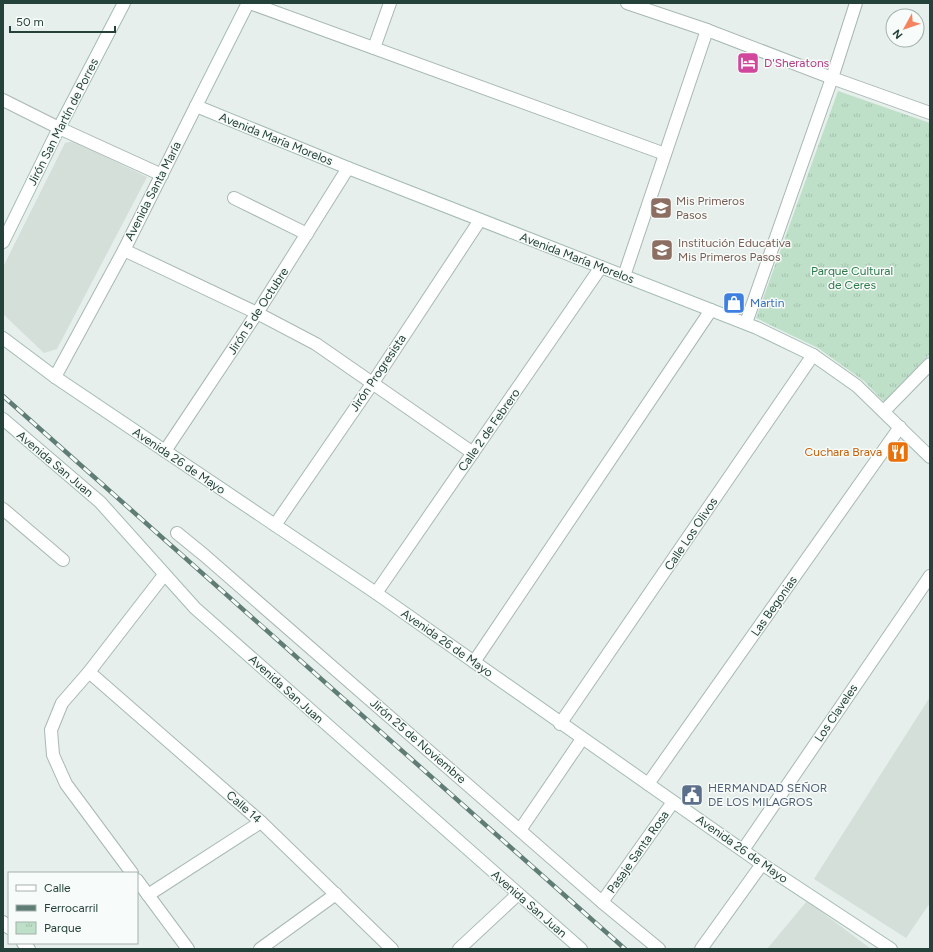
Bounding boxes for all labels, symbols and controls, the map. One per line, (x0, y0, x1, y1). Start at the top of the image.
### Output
scale bar (10, 8, 115, 34)
north arrow (885, 8, 925, 48)
text: 50 m (16, 15, 44, 29)
text: N (890, 27, 905, 42)
hotel icon: D'Sheratons (735, 50, 761, 76)
street label: Jirón San Martín de Porres (25, 56, 101, 188)
place label: D'Sheratons (764, 56, 830, 70)
street label: Avenida María Morelos (217, 110, 335, 168)
street label: Avenida Santa María (122, 139, 184, 243)
place label: Mis Primeros Pasos (676, 194, 745, 222)
school or university icon: Mis Primeros Pasos (648, 195, 674, 221)
street label: Avenida María Morelos (518, 230, 637, 286)
place label: Institución Educativa Mis Primeros Pasos (678, 236, 791, 264)
school or university icon: Institución Educativa Mis Primeros Pasos (649, 237, 675, 263)
park label: Parque Cultural de Ceres (811, 264, 893, 292)
street label: Jirón 5 de Octubre (225, 265, 292, 357)
shop icon: Martin (721, 290, 747, 316)
place label: Martin (750, 296, 785, 310)
street label: Jirón Progresista (347, 332, 409, 414)
street label: Calle 2 de Febrero (455, 386, 523, 474)
street label: Avenida 26 de Mayo (130, 425, 228, 497)
street label: Avenida San Juan (14, 428, 96, 500)
restaurant icon: Cuchara Brava (885, 439, 911, 465)
place label: Cuchara Brava (805, 445, 882, 459)
street label: Calle Los Olivos (662, 495, 721, 573)
street label: Las Begonias (748, 573, 800, 639)
street label: Avenida 26 de Mayo (399, 606, 496, 680)
street label: Avenida San Juan (246, 652, 326, 726)
street label: Los Claveles (812, 681, 861, 744)
street label: Jirón 25 de Noviembre (367, 696, 469, 787)
place label: HERMANDAD SEÑOR DE LOS MILAGROS (708, 781, 827, 809)
public building icon: HERMANDAD SEÑOR DE LOS MILAGROS (679, 782, 705, 808)
street label: Calle 14 (224, 788, 265, 826)
street label: Pasaje Santa Rosa (604, 808, 672, 896)
street label: Avenida 26 de Mayo (694, 812, 791, 886)
street label: Avenida San Juan (489, 868, 570, 941)
legend (8, 872, 138, 944)
text: Calle (44, 881, 71, 895)
text: Ferrocarril (44, 901, 98, 915)
text: Parque (44, 921, 82, 935)

